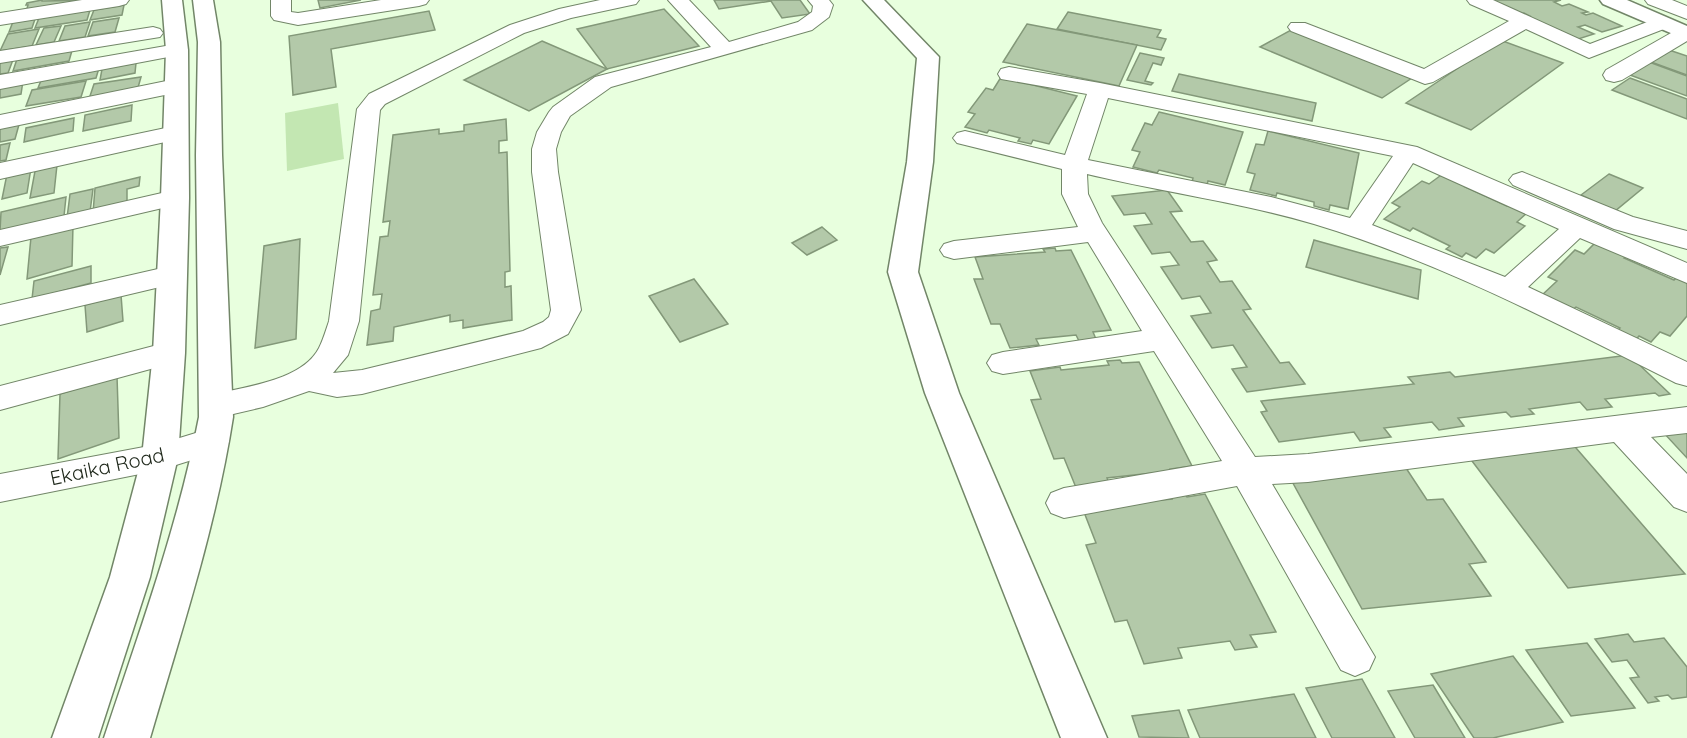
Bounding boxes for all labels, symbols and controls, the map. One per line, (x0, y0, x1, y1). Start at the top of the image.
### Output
street label: Ekaika Road (48, 442, 166, 490)

